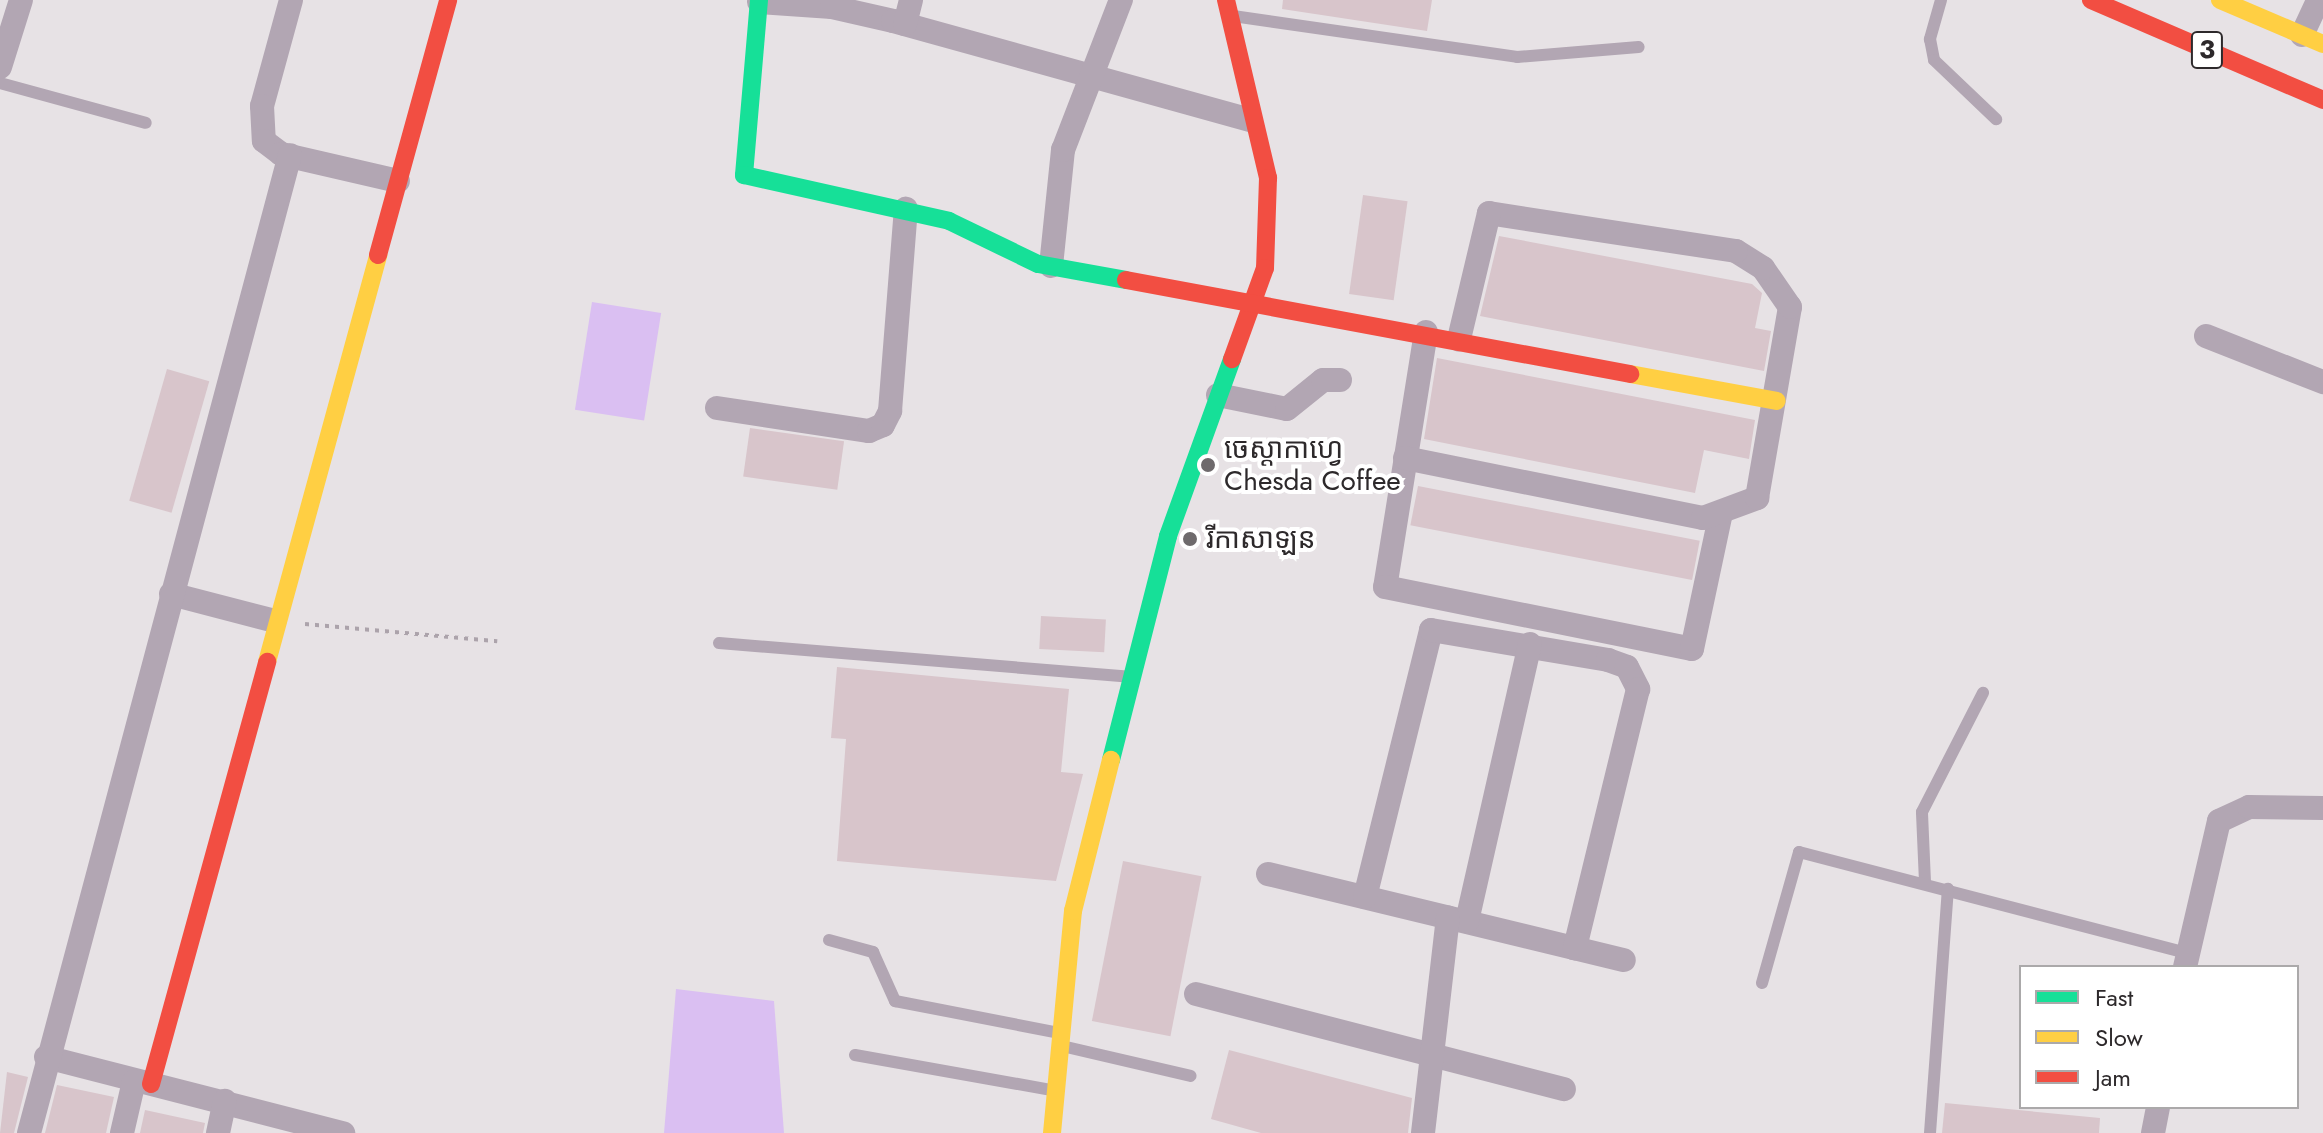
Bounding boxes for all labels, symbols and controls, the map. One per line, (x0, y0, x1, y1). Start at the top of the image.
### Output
road number: 3 (2189, 28, 2225, 72)
place label: ចេស្ដាកាហ្វេ Chesda Coffee (1224, 432, 1401, 498)
marker: ចេស្ដាកាហ្វេ Chesda Coffee (1199, 456, 1217, 474)
place label: រីកាសាឡន (1206, 522, 1315, 556)
marker: រីកាសាឡន (1181, 530, 1199, 548)
legend (2019, 965, 2299, 1109)
text: Fast (2095, 980, 2133, 1015)
text: Slow (2095, 1020, 2143, 1055)
text: Jam (2095, 1060, 2131, 1095)

